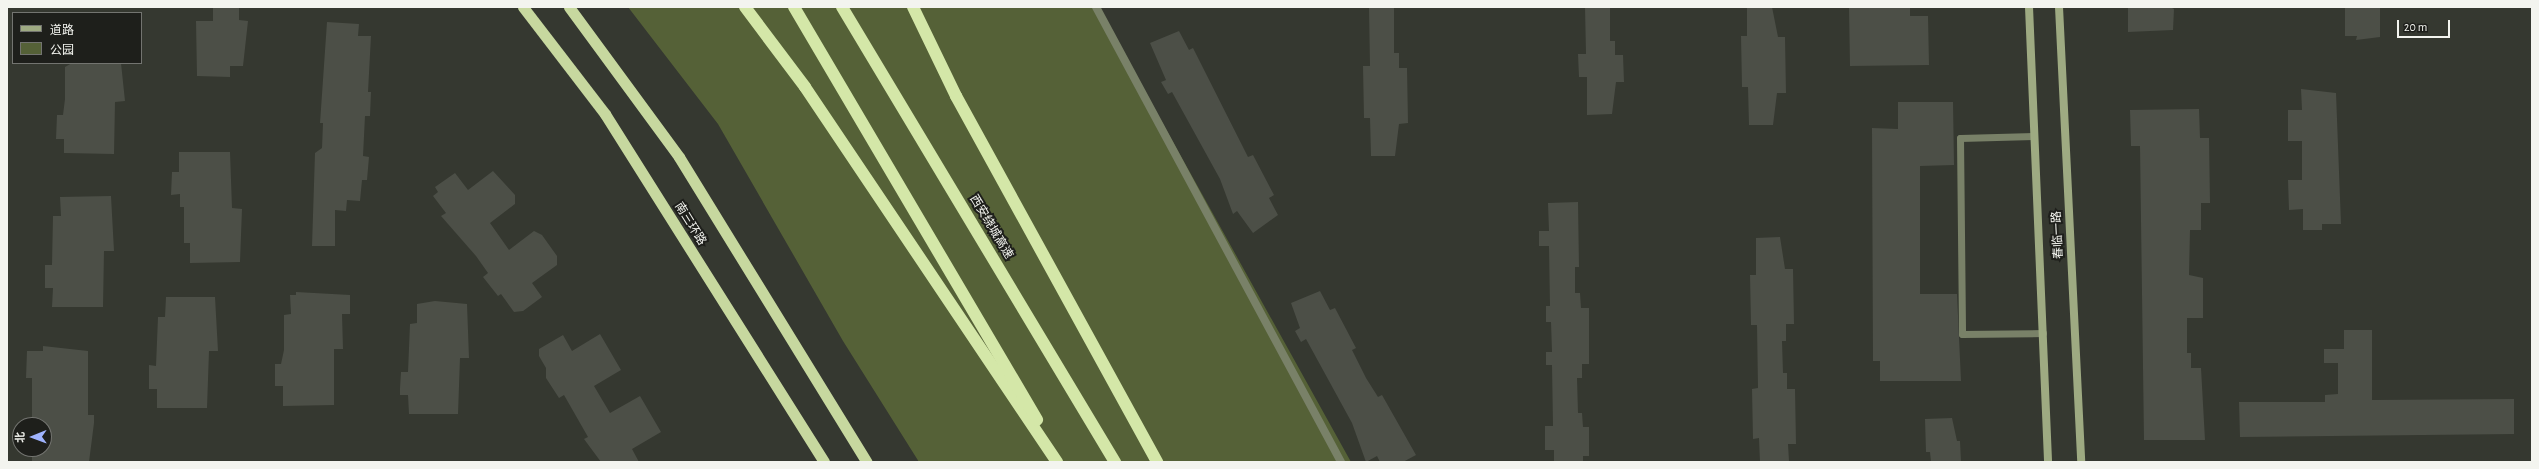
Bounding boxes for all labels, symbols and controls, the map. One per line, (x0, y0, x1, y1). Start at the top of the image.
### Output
legend (12, 12, 142, 64)
scale bar (2399, 12, 2452, 38)
text: 20 m (2404, 21, 2427, 33)
text: 道路 (50, 24, 74, 36)
text: 公园 (50, 44, 74, 56)
street label: 西安绕城高速 (966, 192, 1016, 262)
street label: 南三环路 (671, 200, 709, 248)
street label: 春临一路 (2050, 211, 2066, 259)
north arrow (12, 417, 52, 457)
text: 北 (15, 432, 26, 443)

